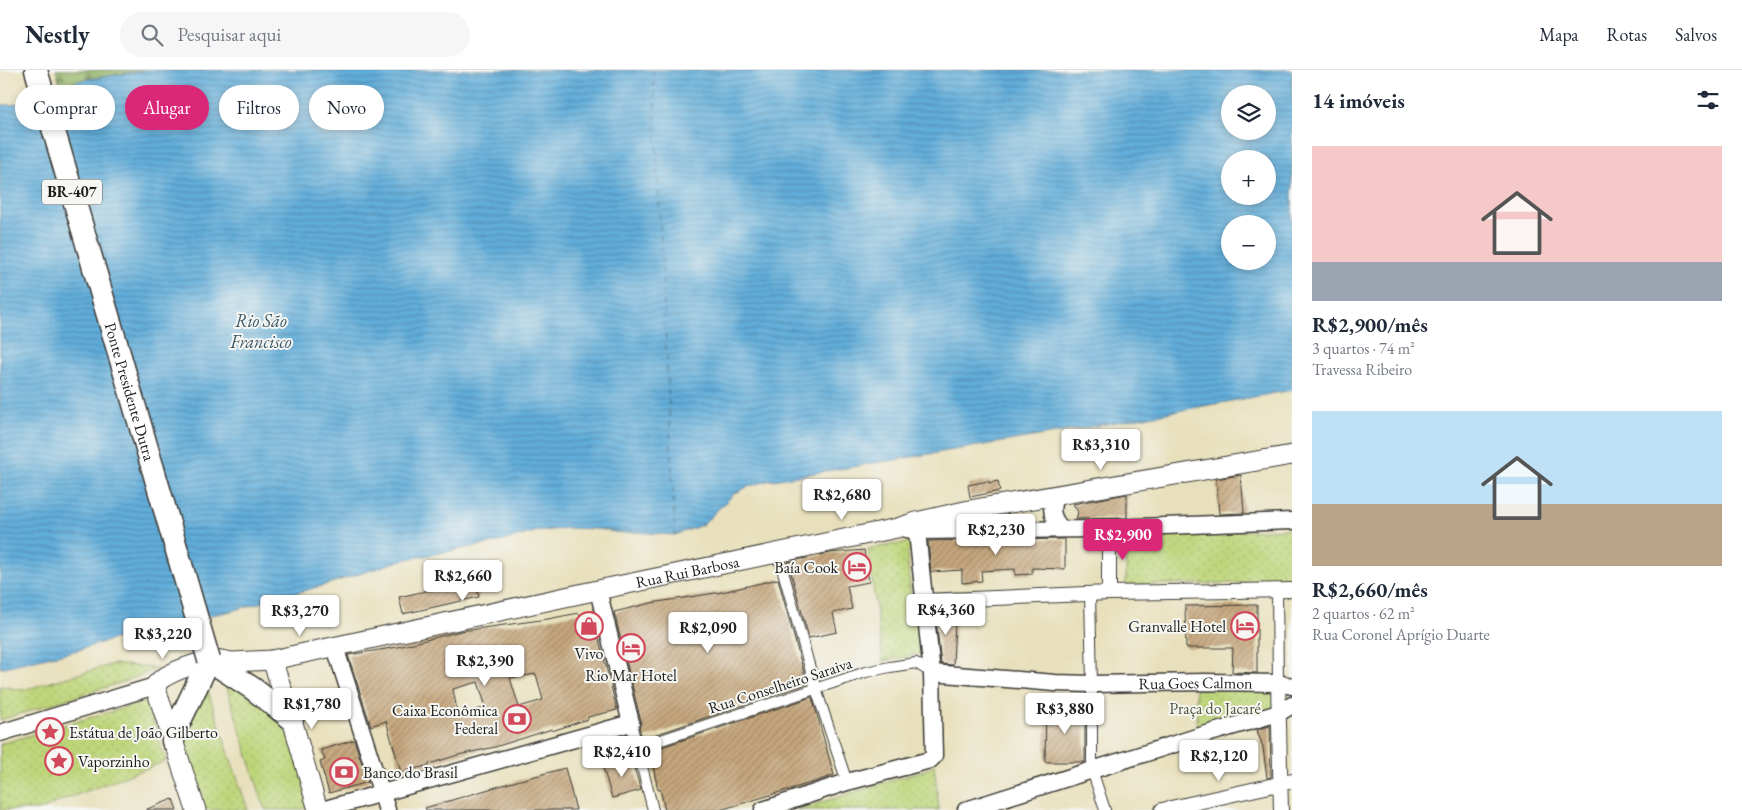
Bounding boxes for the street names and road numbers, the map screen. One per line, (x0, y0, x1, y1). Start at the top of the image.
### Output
road number: BR-407 (42, 180, 102, 204)
street label: Ponte Presidente Dutra (100, 320, 160, 464)
street label: Rua Rui Barbosa (634, 551, 742, 593)
street label: Rua Conselheiro Saraiva (706, 652, 855, 719)
street label: Rua Goes Calmon (1138, 672, 1253, 694)

